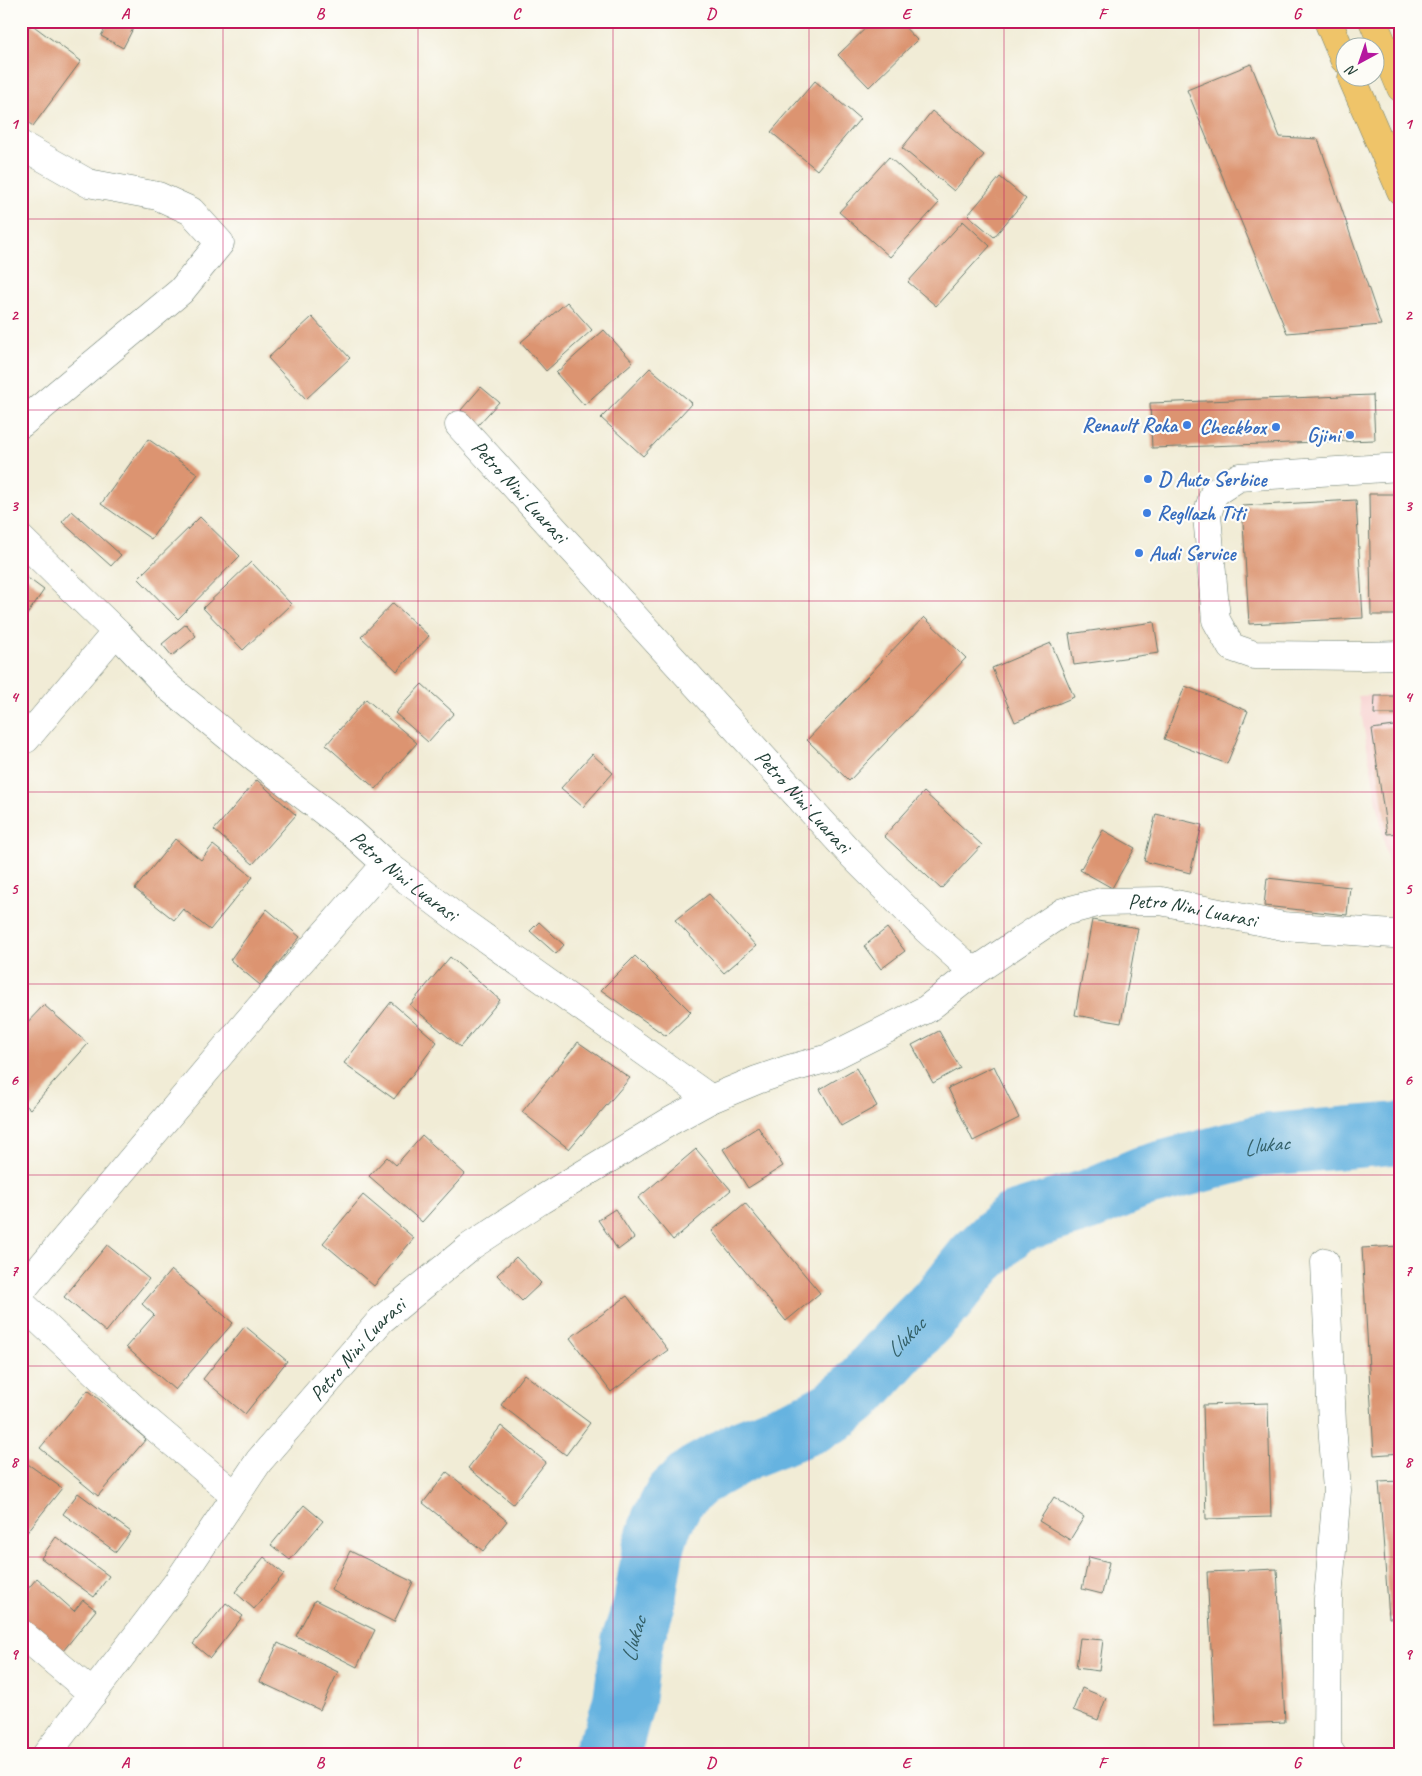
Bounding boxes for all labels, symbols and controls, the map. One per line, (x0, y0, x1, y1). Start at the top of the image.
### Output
text: A (121, 4, 131, 24)
text: B (316, 4, 326, 24)
text: C (512, 4, 522, 24)
text: D (706, 4, 717, 24)
text: E (902, 4, 913, 24)
text: F (1098, 4, 1109, 24)
text: G (1293, 4, 1303, 24)
north arrow (1334, 38, 1384, 88)
text: N (1341, 61, 1361, 81)
text: 1 (10, 114, 19, 134)
text: 1 (1404, 114, 1413, 134)
text: 2 (10, 305, 19, 325)
text: 2 (1404, 305, 1413, 325)
place label: Renault Roka (1082, 412, 1178, 438)
place label: Checkbox (1199, 414, 1268, 440)
marker: Renault Roka (1181, 419, 1193, 431)
marker: Checkbox (1270, 421, 1282, 433)
place label: Gjini (1307, 422, 1343, 448)
marker: Gjini (1344, 429, 1356, 441)
street label: Petro Nini Luarasi (466, 434, 575, 551)
place label: D Auto Serbice (1158, 466, 1268, 492)
marker: D Auto Serbice (1142, 473, 1154, 485)
text: 3 (10, 496, 19, 516)
text: 3 (1404, 496, 1413, 516)
place label: Regllazh Titi (1157, 500, 1248, 526)
marker: Regllazh Titi (1141, 507, 1153, 519)
place label: Audi Service (1149, 540, 1238, 566)
marker: Audi Service (1133, 547, 1145, 559)
text: 4 (10, 687, 19, 707)
text: 4 (1404, 687, 1413, 707)
street label: Petro Nini Luarasi (749, 744, 859, 861)
street label: Petro Nini Luarasi (345, 825, 465, 929)
text: 5 (11, 879, 20, 899)
text: 5 (1405, 879, 1414, 899)
street label: Petro Nini Luarasi (1128, 888, 1262, 934)
text: 6 (10, 1070, 19, 1090)
text: 6 (1404, 1070, 1413, 1090)
water label: Llukac (1240, 1128, 1293, 1164)
text: 7 (10, 1261, 19, 1281)
text: 7 (1404, 1261, 1413, 1281)
street label: Petro Nini Luarasi (304, 1290, 413, 1406)
water label: Llukac (880, 1309, 934, 1364)
text: 8 (10, 1452, 19, 1472)
text: 8 (1404, 1452, 1413, 1472)
water label: Llukac (615, 1610, 654, 1664)
text: 9 (10, 1644, 19, 1664)
text: 9 (1404, 1644, 1413, 1664)
text: A (121, 1753, 131, 1773)
text: B (316, 1753, 326, 1773)
text: C (512, 1753, 522, 1773)
text: D (706, 1753, 717, 1773)
text: E (902, 1753, 913, 1773)
text: F (1098, 1753, 1109, 1773)
text: G (1293, 1753, 1303, 1773)

